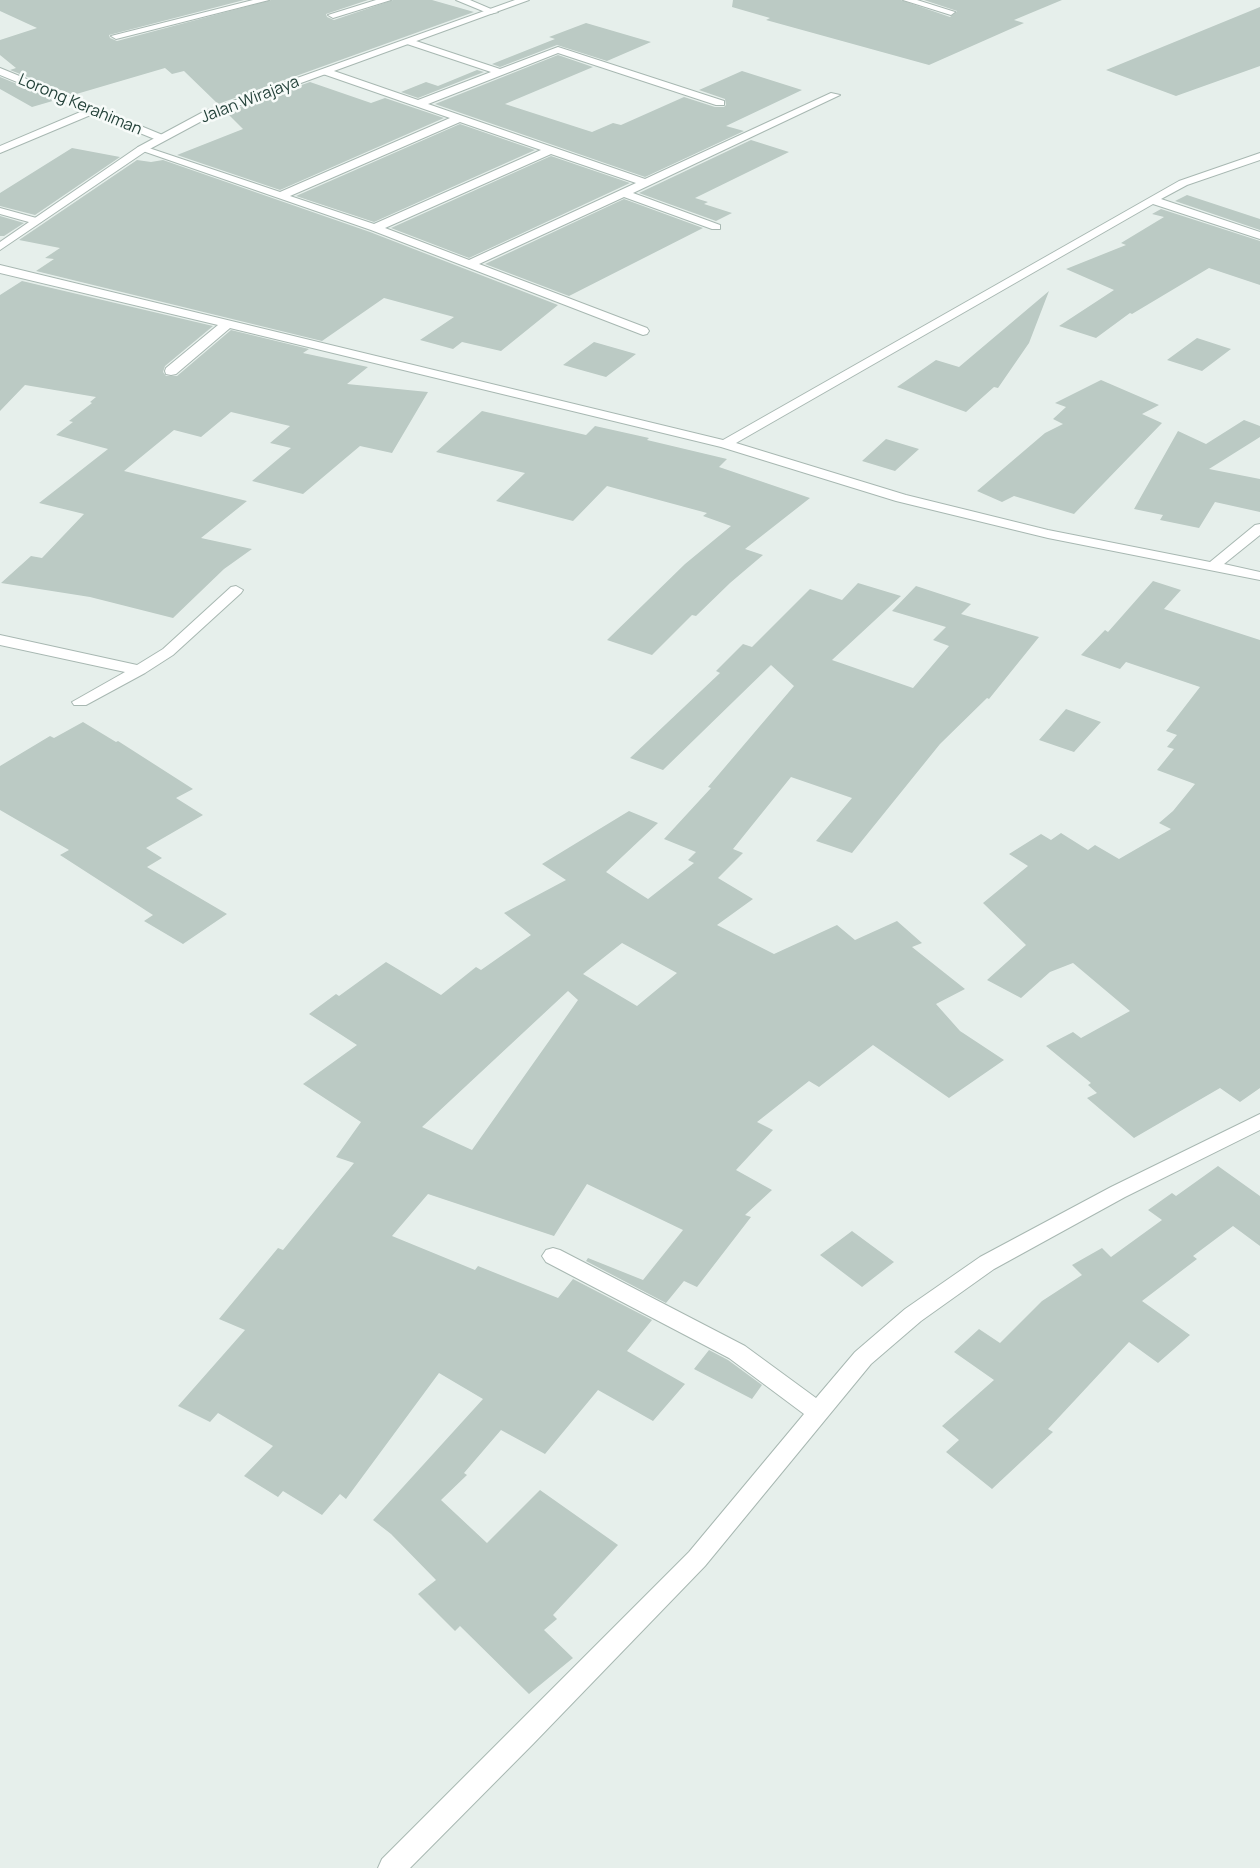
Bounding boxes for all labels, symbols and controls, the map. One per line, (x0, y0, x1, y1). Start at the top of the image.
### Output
street label: Lorong Kerahiman (15, 70, 145, 140)
street label: Jalan Wirajaya (198, 72, 302, 128)

